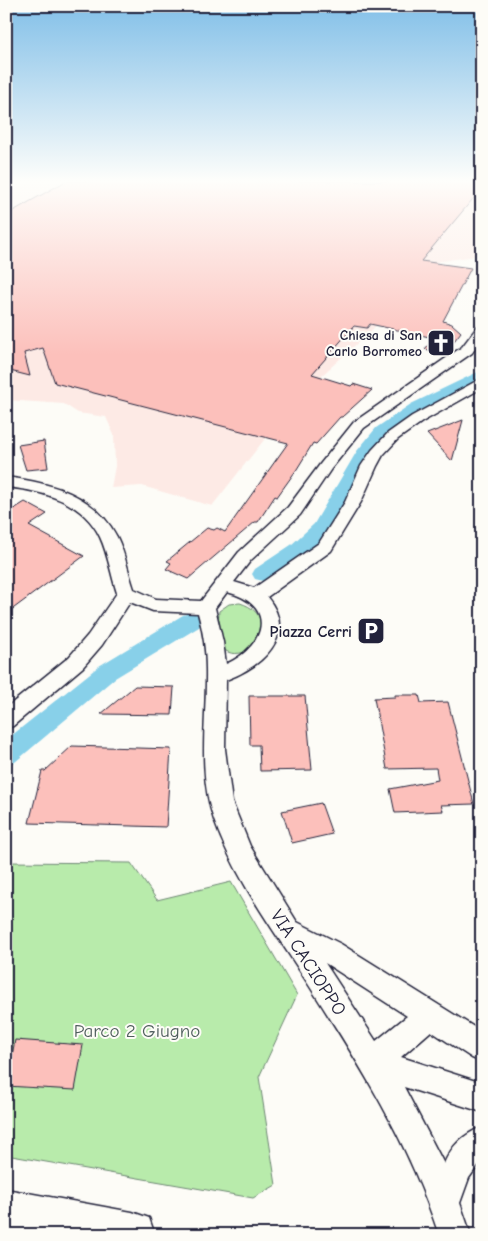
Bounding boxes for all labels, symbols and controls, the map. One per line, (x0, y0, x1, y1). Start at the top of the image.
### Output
place label: Chiesa di San Carlo Borromeo (326, 327, 422, 360)
church icon: Chiesa di San Carlo Borromeo (426, 328, 456, 358)
parking icon: Piazza Cerri (356, 616, 386, 646)
place label: Piazza Cerri (270, 623, 352, 641)
street label: VIA CACIOPPO (266, 905, 351, 1020)
park label: Parco 2 Giugno (74, 1020, 200, 1042)

